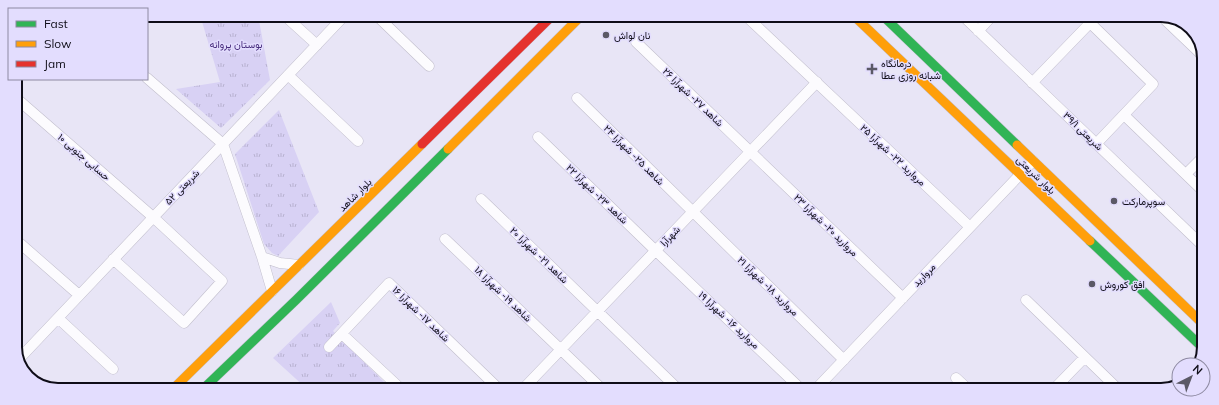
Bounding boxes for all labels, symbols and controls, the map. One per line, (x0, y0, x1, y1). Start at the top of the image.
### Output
legend (8, 8, 148, 80)
text: Fast (44, 16, 68, 31)
place label: نان لواش (614, 29, 650, 42)
marker: نان لواش (601, 30, 611, 40)
text: Slow (44, 36, 72, 51)
park label: بوستان پروانه (209, 38, 263, 52)
text: Jam (44, 56, 66, 71)
place label: درمانگاه شبانه روزی عطا (881, 57, 941, 82)
marker: درمانگاه شبانه روزی عطا (866, 63, 878, 75)
street label: شاهد ۲۷- شهرآرا ۲۶ (660, 65, 726, 129)
street label: شریعتی ۳۹/۱ (1060, 109, 1106, 153)
street label: مروارید ۲۲- شهرآرا ۲۵ (858, 121, 928, 189)
street label: شاهد ۲۵- شهرآرا ۲۴ (601, 122, 667, 188)
street label: حسابی جنوبی ۱۰ (55, 131, 113, 184)
street label: بلوار شریعتی (1014, 153, 1058, 197)
street label: شاهد ۲۳- شهرآرا ۲۲ (563, 161, 631, 227)
street label: شریعتی ۵۲ (162, 166, 202, 207)
street label: بلوار شاهد (336, 176, 374, 214)
street label: مروارید ۲۰- شهرآرا ۲۳ (791, 191, 861, 259)
place label: سوپرمارکت (1122, 195, 1165, 209)
marker: سوپرمارکت (1109, 196, 1119, 206)
street label: شهرآرا (657, 223, 683, 249)
street label: شاهد ۲۱- شهرآرا ۲۰ (507, 224, 571, 286)
street label: مروارید ۱۸- شهرآرا ۲۱ (735, 253, 801, 319)
street label: مروارید (910, 261, 938, 289)
street label: شاهد ۱۹- شهرآرا ۱۸ (472, 263, 535, 325)
place label: افق کوروش (1100, 278, 1145, 291)
marker: افق کوروش (1087, 279, 1097, 289)
street label: شاهد ۱۷- شهرآرا ۱۶ (390, 283, 453, 345)
street label: مروارید ۱۶- شهرآرا ۱۹ (696, 288, 762, 352)
north arrow (1171, 357, 1211, 397)
text: N (1190, 362, 1205, 378)

